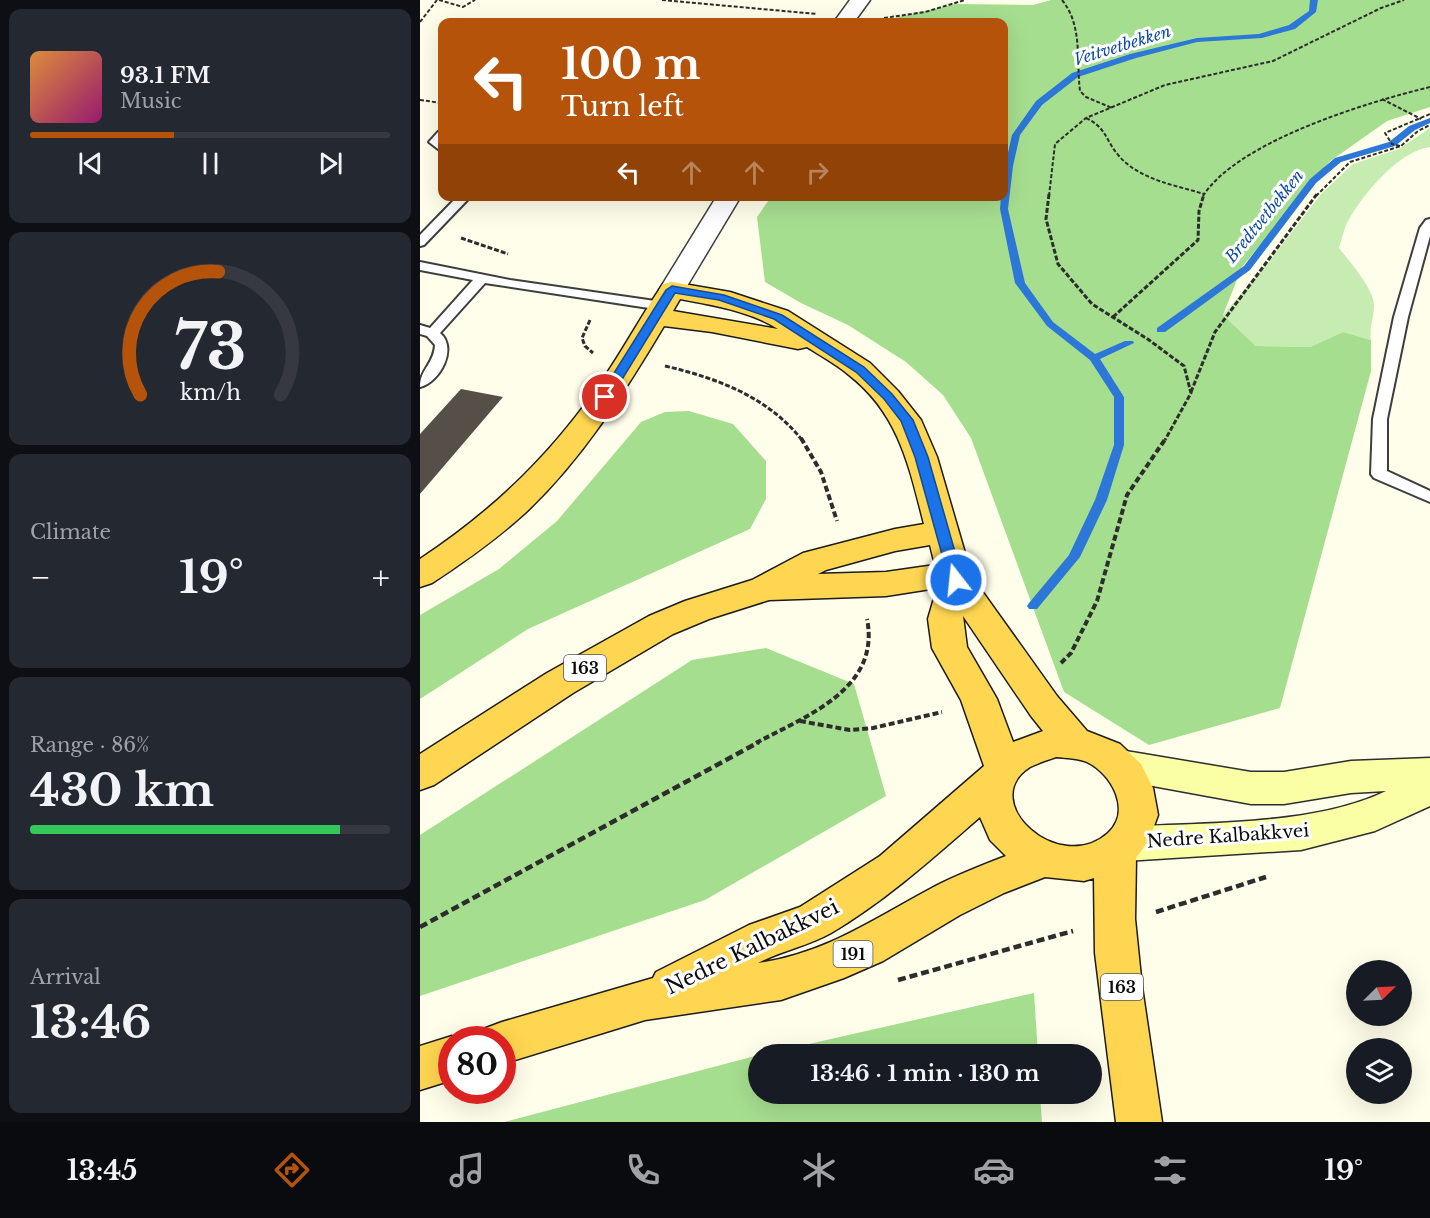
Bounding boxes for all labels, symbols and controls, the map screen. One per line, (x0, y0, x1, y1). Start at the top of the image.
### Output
water label: Veitvetbekken (1071, 21, 1173, 69)
text: 100 m (561, 38, 700, 90)
icon: left (462, 42, 540, 120)
text: 93.1 FM (120, 62, 210, 89)
text: Music (120, 89, 181, 113)
text: Turn left (561, 90, 684, 123)
icon: previous (74, 147, 107, 180)
icon: pause (194, 147, 227, 180)
icon: next (314, 147, 347, 180)
icon: left (612, 156, 645, 189)
icon: ahead (675, 156, 708, 189)
icon: ahead (738, 156, 771, 189)
icon: right (801, 156, 834, 189)
water label: Bredtvetbekken (1220, 166, 1307, 267)
text: 73 (174, 309, 246, 387)
pin (579, 371, 630, 422)
text: km/h (180, 380, 241, 407)
icon: arrive (588, 380, 621, 413)
text: Climate (30, 520, 111, 544)
position arrow (924, 548, 988, 612)
text: 19° (179, 549, 244, 605)
text: − (30, 557, 51, 598)
text: + (372, 557, 390, 598)
road number: 163 (564, 655, 606, 681)
text: Range · 86% (30, 733, 150, 757)
text: 430 km (30, 762, 214, 818)
street label: Nedre Kalbakkvei (1146, 819, 1310, 853)
street label: Nedre Kalbakkvei (661, 894, 843, 1000)
road number: 191 (834, 941, 872, 967)
north arrow (1346, 960, 1412, 1026)
map controls (1346, 960, 1412, 1104)
text: Arrival (30, 965, 101, 989)
road number: 163 (1101, 974, 1143, 1000)
text: 13:46 (30, 994, 151, 1050)
speed limit sign: 80 (438, 1026, 516, 1104)
button: layers (1346, 1038, 1412, 1104)
text: 13:46 · 1 min · 130 m (810, 1060, 1040, 1087)
icon: directions (271, 1149, 313, 1191)
icon: music (446, 1149, 488, 1191)
icon: phone (622, 1149, 664, 1191)
icon: climate (798, 1149, 840, 1191)
icon: car (973, 1149, 1015, 1191)
icon: filters (1149, 1149, 1191, 1191)
text: 13:45 (67, 1154, 137, 1187)
text: 19° (1324, 1154, 1363, 1187)

